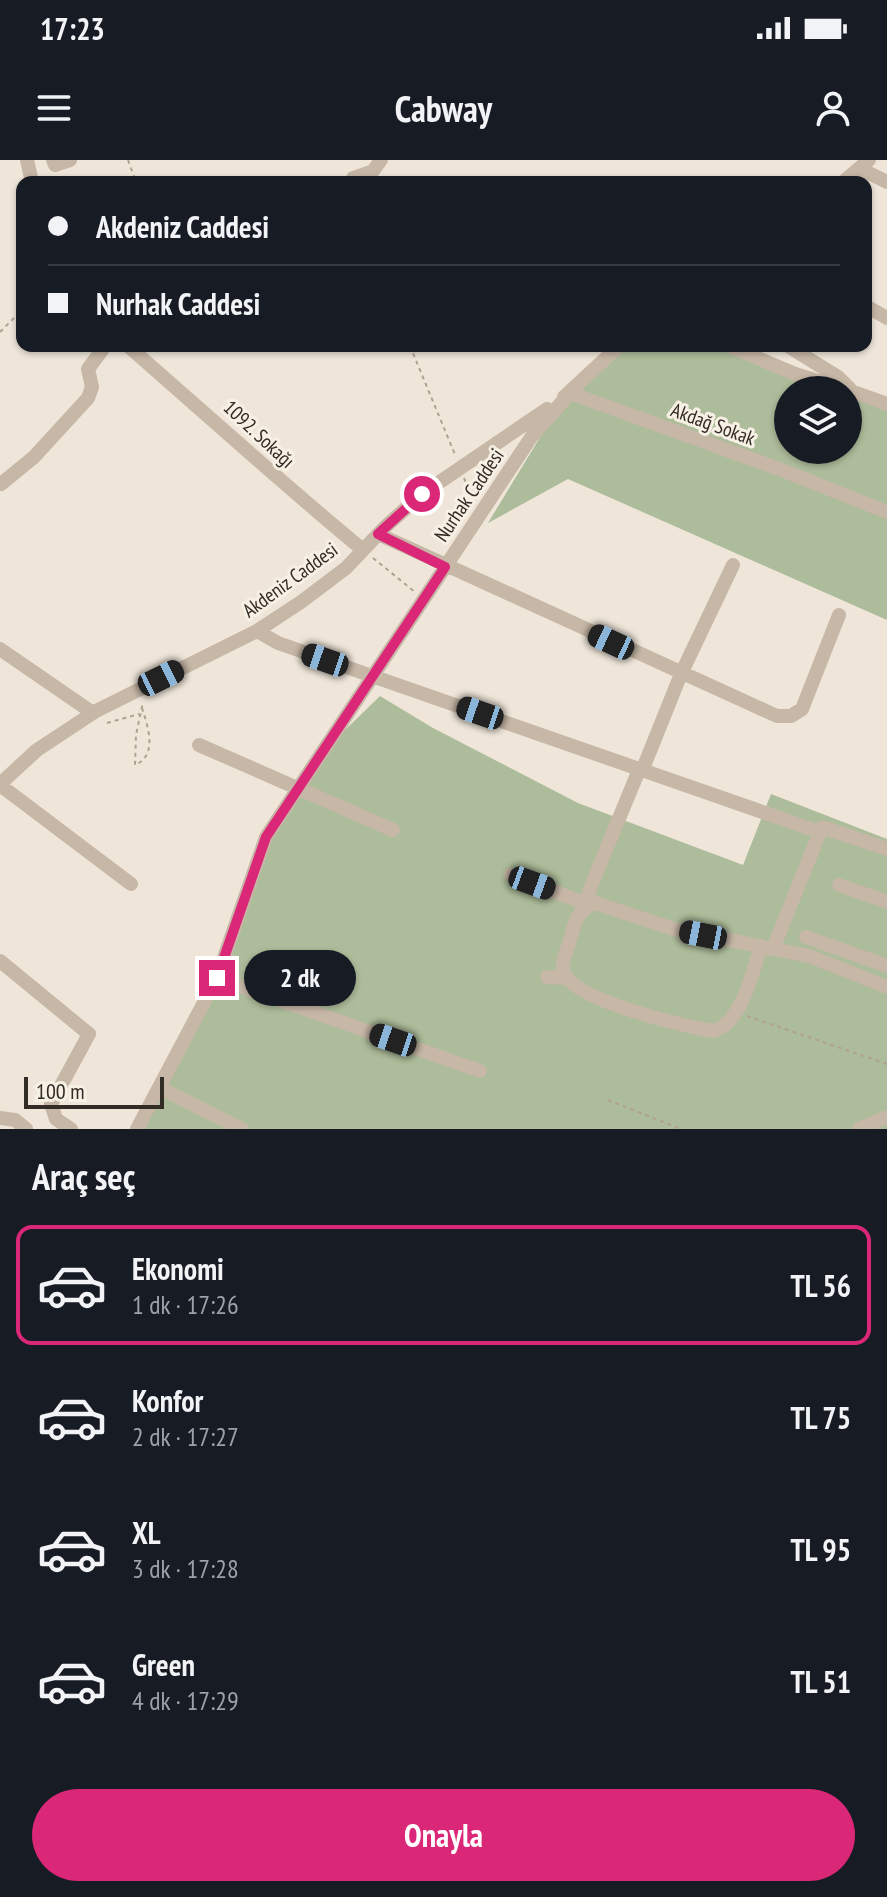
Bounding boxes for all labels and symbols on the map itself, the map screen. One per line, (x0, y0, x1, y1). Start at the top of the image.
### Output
street label: 1092. Sokağı (218, 394, 300, 474)
street label: Akdağ Sokak (667, 397, 759, 451)
street label: Nurhak Caddesi (428, 443, 510, 547)
route start (404, 476, 440, 512)
street label: Akdeniz Caddesi (237, 537, 343, 623)
car (584, 621, 638, 663)
car (298, 641, 352, 679)
car (134, 657, 188, 699)
car (453, 694, 507, 732)
car (505, 864, 559, 902)
car (677, 919, 729, 951)
callout: 2 dk (245, 950, 357, 1006)
route end (199, 960, 235, 996)
car (366, 1021, 420, 1059)
scale bar (24, 1073, 164, 1109)

